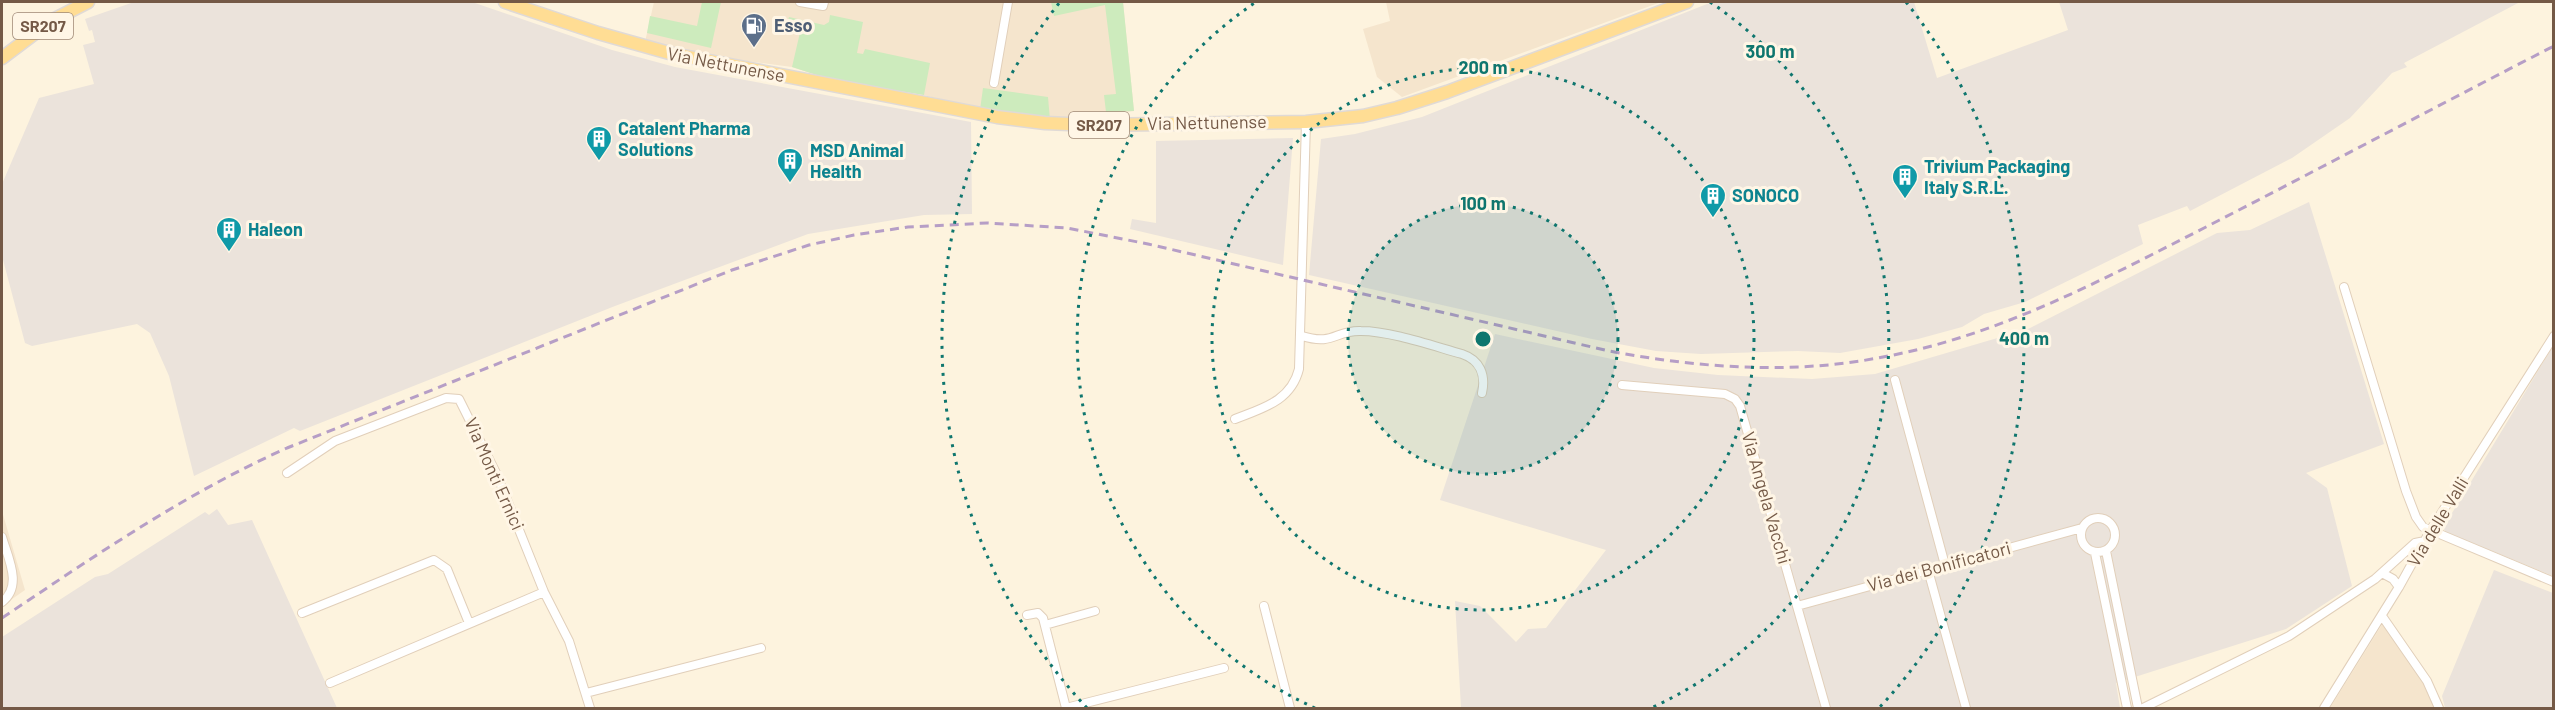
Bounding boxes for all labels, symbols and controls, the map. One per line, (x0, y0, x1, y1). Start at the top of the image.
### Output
fuel station icon: Esso (739, 11, 769, 49)
road number: SR207 (13, 13, 73, 39)
place label: Esso (774, 14, 812, 36)
text: 300 m (1746, 40, 1794, 62)
street label: Via Nettunense (665, 42, 787, 86)
text: 200 m (1458, 56, 1508, 78)
street label: Via Nettunense (1147, 110, 1267, 134)
road number: SR207 (1069, 112, 1129, 138)
place label: Catalent Pharma Solutions (618, 117, 751, 160)
building icon: Catalent Pharma Solutions (584, 124, 614, 162)
place label: MSD Animal Health (810, 139, 904, 182)
building icon: MSD Animal Health (775, 146, 805, 184)
place label: Trivium Packaging Italy S.R.L. (1924, 155, 2070, 198)
building icon: Trivium Packaging Italy S.R.L. (1890, 162, 1920, 200)
building icon: SONOCO (1698, 181, 1728, 219)
place label: SONOCO (1732, 184, 1799, 206)
text: 100 m (1460, 192, 1506, 214)
building icon: Haleon (214, 215, 244, 253)
place label: Haleon (248, 218, 303, 240)
text: 400 m (1999, 327, 2049, 349)
centre of rings (1473, 329, 1493, 349)
street label: Via Monti Ernici (460, 414, 530, 533)
street label: Via Angela Vacchi (1738, 429, 1796, 566)
street label: Via delle Valli (2402, 473, 2473, 570)
street label: Via dei Bonificatori (1865, 536, 2013, 596)

